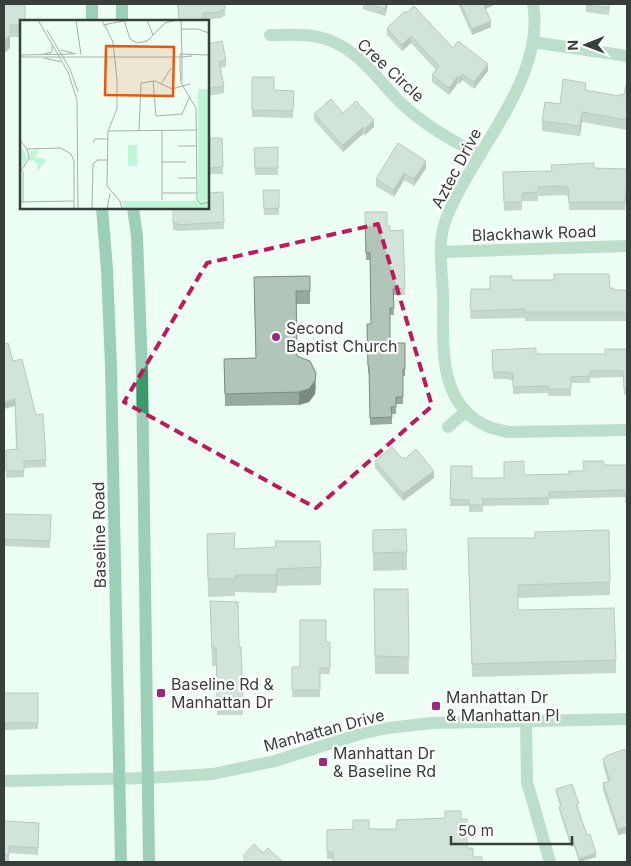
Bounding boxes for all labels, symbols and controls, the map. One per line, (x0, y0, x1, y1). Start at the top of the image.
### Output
inset map (20, 20, 209, 209)
north arrow (561, 20, 611, 70)
street label: Cree Circle (353, 34, 429, 106)
text: N (564, 40, 581, 51)
street label: Aztec Drive (427, 125, 485, 211)
street label: Blackhawk Road (471, 221, 597, 245)
place label: Second Baptist Church (286, 318, 398, 356)
marker: Second Baptist Church (270, 331, 282, 343)
street label: Baseline Road (88, 481, 110, 589)
place label: Baseline Rd & Manhattan Dr (171, 674, 275, 712)
marker: Baseline Rd & Manhattan Dr (155, 687, 167, 699)
place label: Manhattan Dr & Manhattan Pl (446, 687, 559, 725)
marker: Manhattan Dr & Manhattan Pl (430, 700, 442, 712)
street label: Manhattan Drive (261, 704, 387, 756)
place label: Manhattan Dr & Baseline Rd (333, 743, 436, 781)
marker: Manhattan Dr & Baseline Rd (317, 756, 329, 768)
scale bar (451, 814, 572, 846)
text: 50 m (458, 821, 494, 840)

